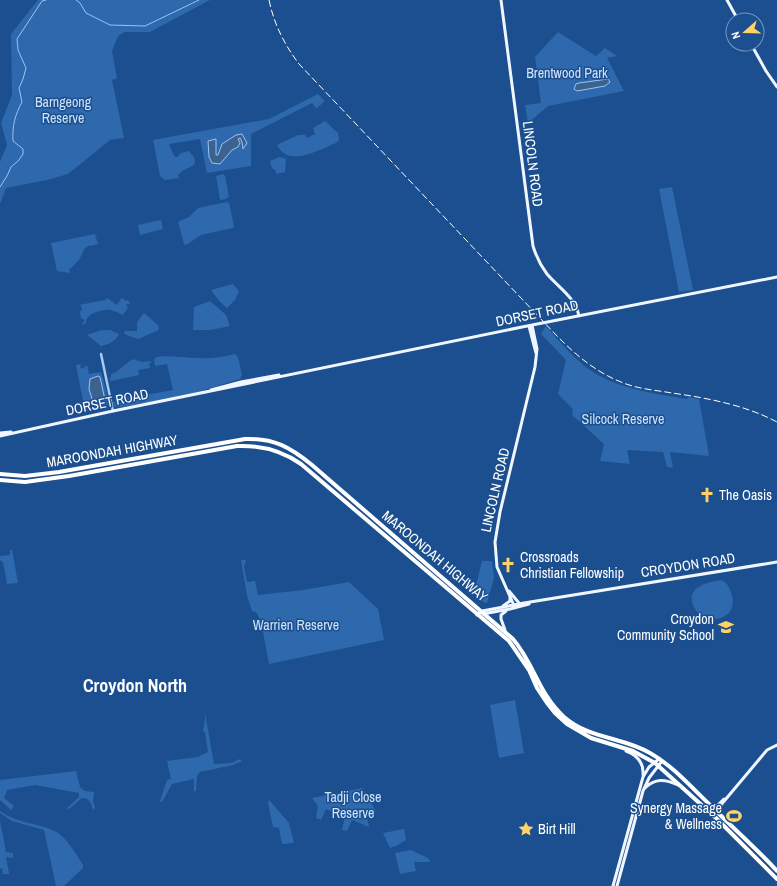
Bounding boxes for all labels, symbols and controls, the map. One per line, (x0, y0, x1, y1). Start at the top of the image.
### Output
north arrow (725, 12, 765, 52)
text: N (728, 30, 743, 41)
park label: Brentwood Park (526, 64, 608, 82)
park label: Barngeong Reserve (35, 93, 92, 127)
street label: LINCOLN ROAD (519, 120, 547, 208)
street label: DORSET ROAD (494, 295, 580, 331)
street label: DORSET ROAD (64, 384, 150, 420)
park label: Silcock Reserve (582, 410, 664, 428)
street label: MAROONDAH HIGHWAY (45, 431, 179, 471)
street label: LINCOLN ROAD (477, 446, 513, 534)
church icon: The Oasis (698, 486, 716, 504)
place label: The Oasis (719, 486, 772, 504)
street label: MAROONDAH HIGHWAY (378, 506, 492, 606)
place label: Crossroads Christian Fellowship (520, 548, 624, 582)
street label: CROYDON ROAD (640, 549, 736, 581)
church icon: Crossroads Christian Fellowship (499, 556, 517, 574)
place label: Croydon Community School (617, 610, 714, 644)
park label: Warrien Reserve (253, 616, 339, 634)
school or university icon: Croydon Community School (717, 618, 735, 636)
district label: Croydon North (83, 673, 187, 698)
park label: Tadji Close Reserve (324, 788, 382, 822)
place label: Synergy Massage & Wellness (630, 799, 722, 833)
sports icon: Synergy Massage & Wellness (725, 807, 743, 825)
place icon: Birt Hill (517, 820, 535, 838)
place label: Birt Hill (538, 820, 576, 838)

